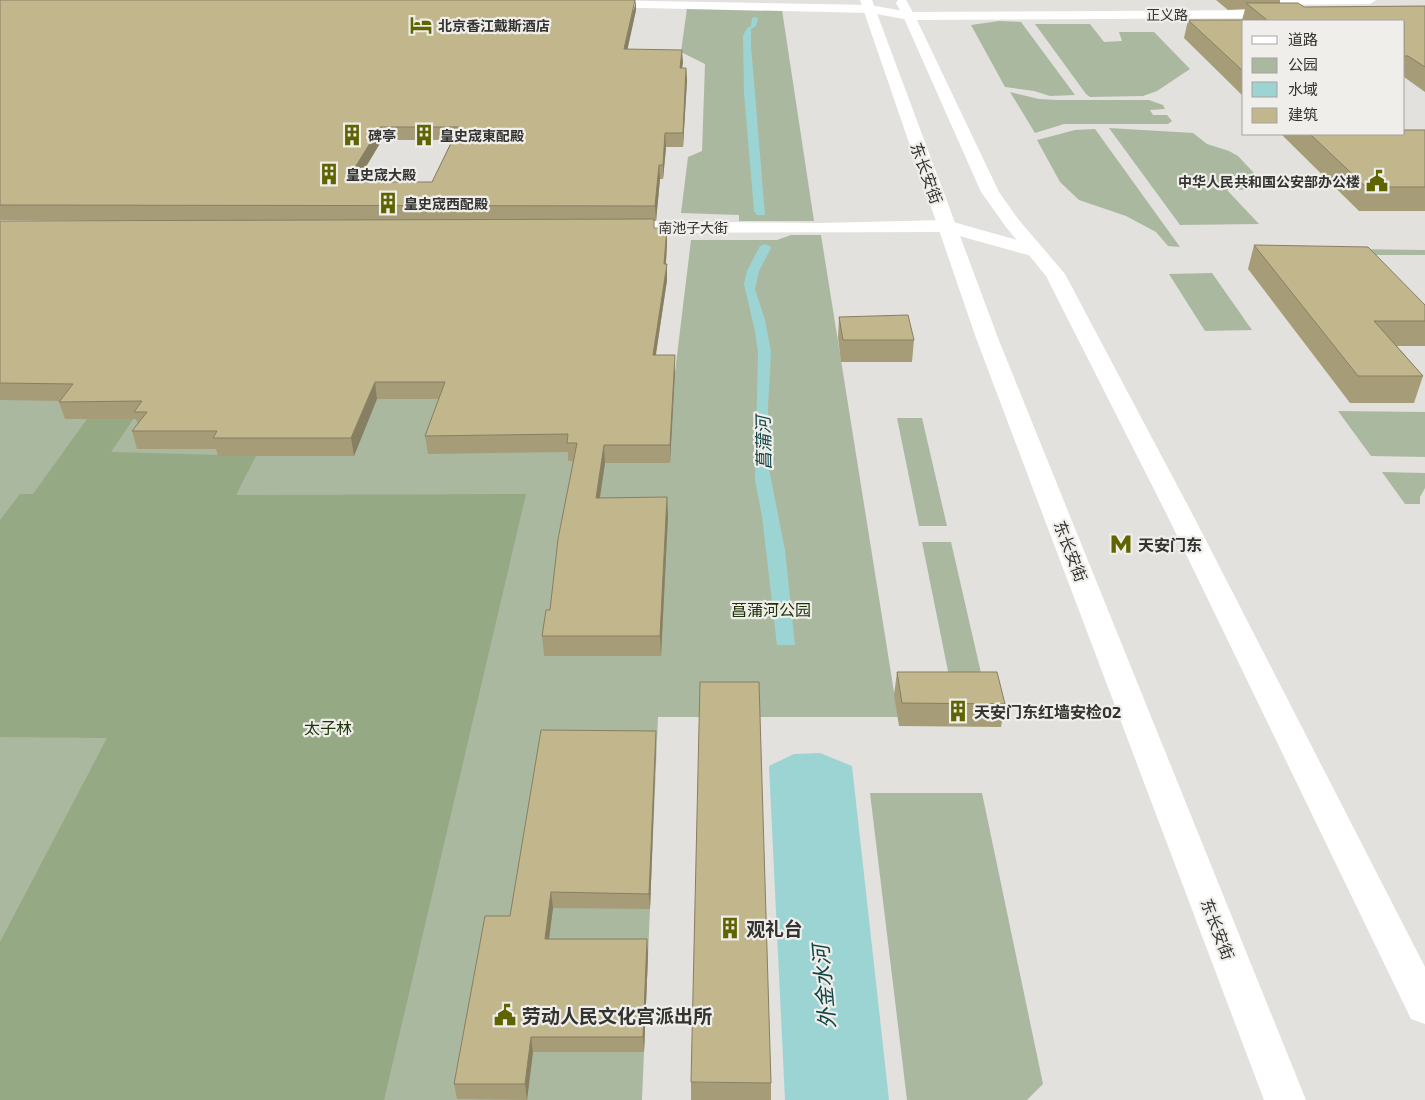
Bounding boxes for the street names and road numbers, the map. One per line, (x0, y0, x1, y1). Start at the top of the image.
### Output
street label: 正义路 (1146, 6, 1188, 23)
street label: 东长安街 (907, 140, 947, 206)
street label: 南池子大街 (658, 219, 728, 236)
street label: 东长安街 (1051, 518, 1091, 584)
street label: 东长安街 (1198, 896, 1238, 962)

